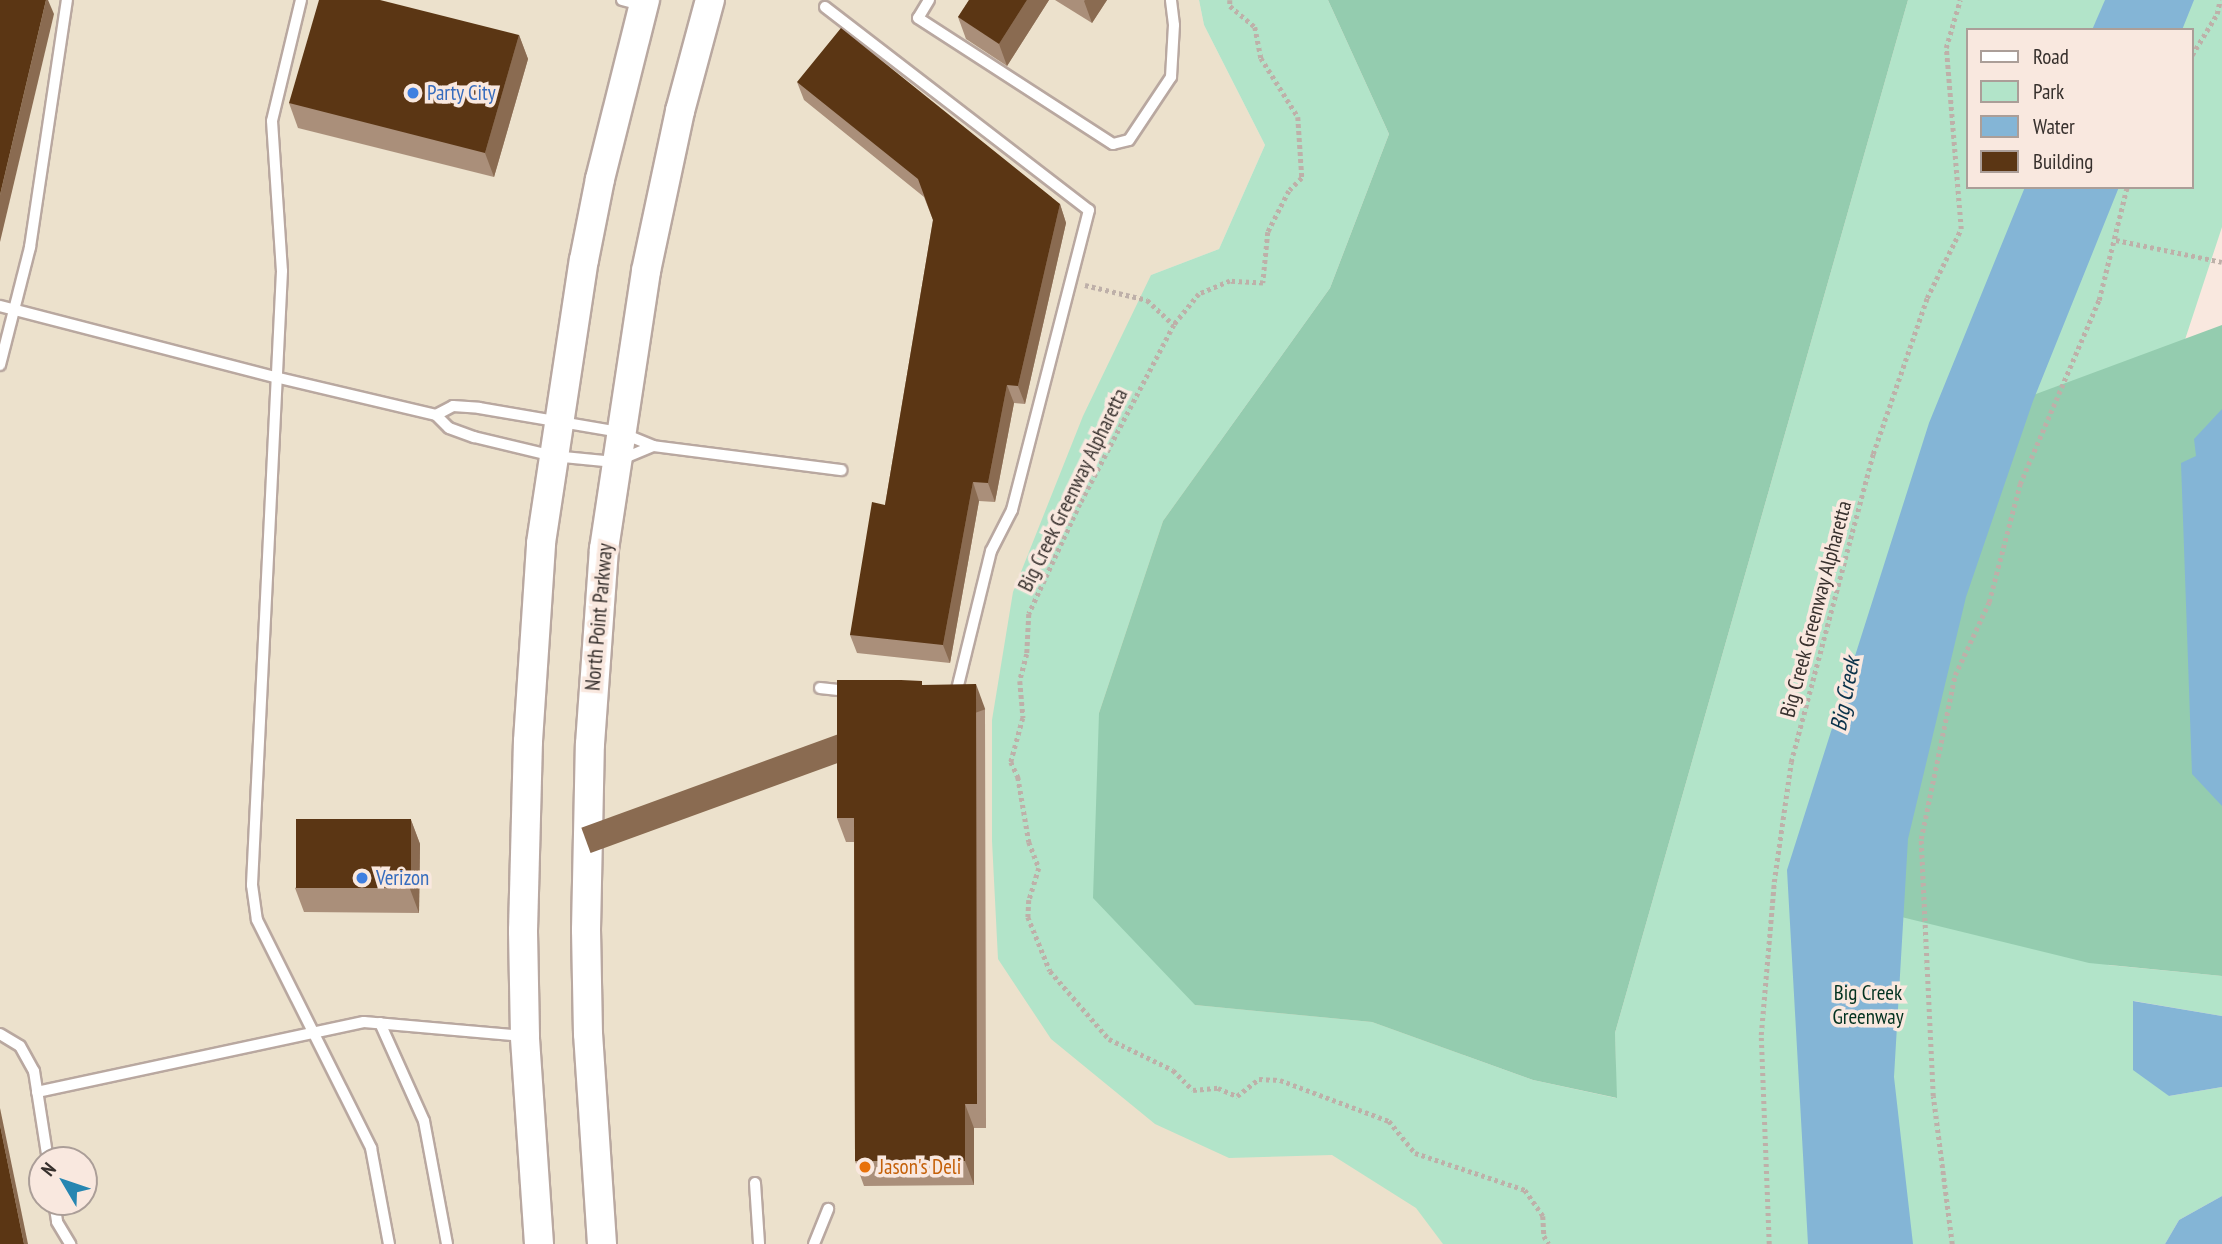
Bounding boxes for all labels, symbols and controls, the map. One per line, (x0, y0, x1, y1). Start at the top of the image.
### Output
legend (1966, 28, 2194, 189)
text: Road (2033, 43, 2069, 70)
text: Park (2033, 78, 2064, 105)
place label: Party City (427, 80, 496, 106)
marker: Party City (405, 85, 421, 101)
text: Water (2033, 113, 2075, 140)
text: Building (2033, 148, 2093, 175)
street label: Big Creek Greenway Alpharetta (1012, 384, 1134, 596)
street label: Big Creek Greenway Alpharetta (1775, 497, 1857, 721)
street label: North Point Parkway (580, 542, 618, 692)
water label: Big Creek (1824, 655, 1866, 733)
place label: Verizon (376, 865, 429, 891)
marker: Verizon (354, 870, 370, 886)
park label: Big Creek Greenway (1832, 980, 1904, 1030)
north arrow (28, 1146, 98, 1216)
place label: Jason's Deli (879, 1154, 961, 1180)
text: N (36, 1158, 61, 1181)
marker: Jason's Deli (857, 1159, 873, 1175)

